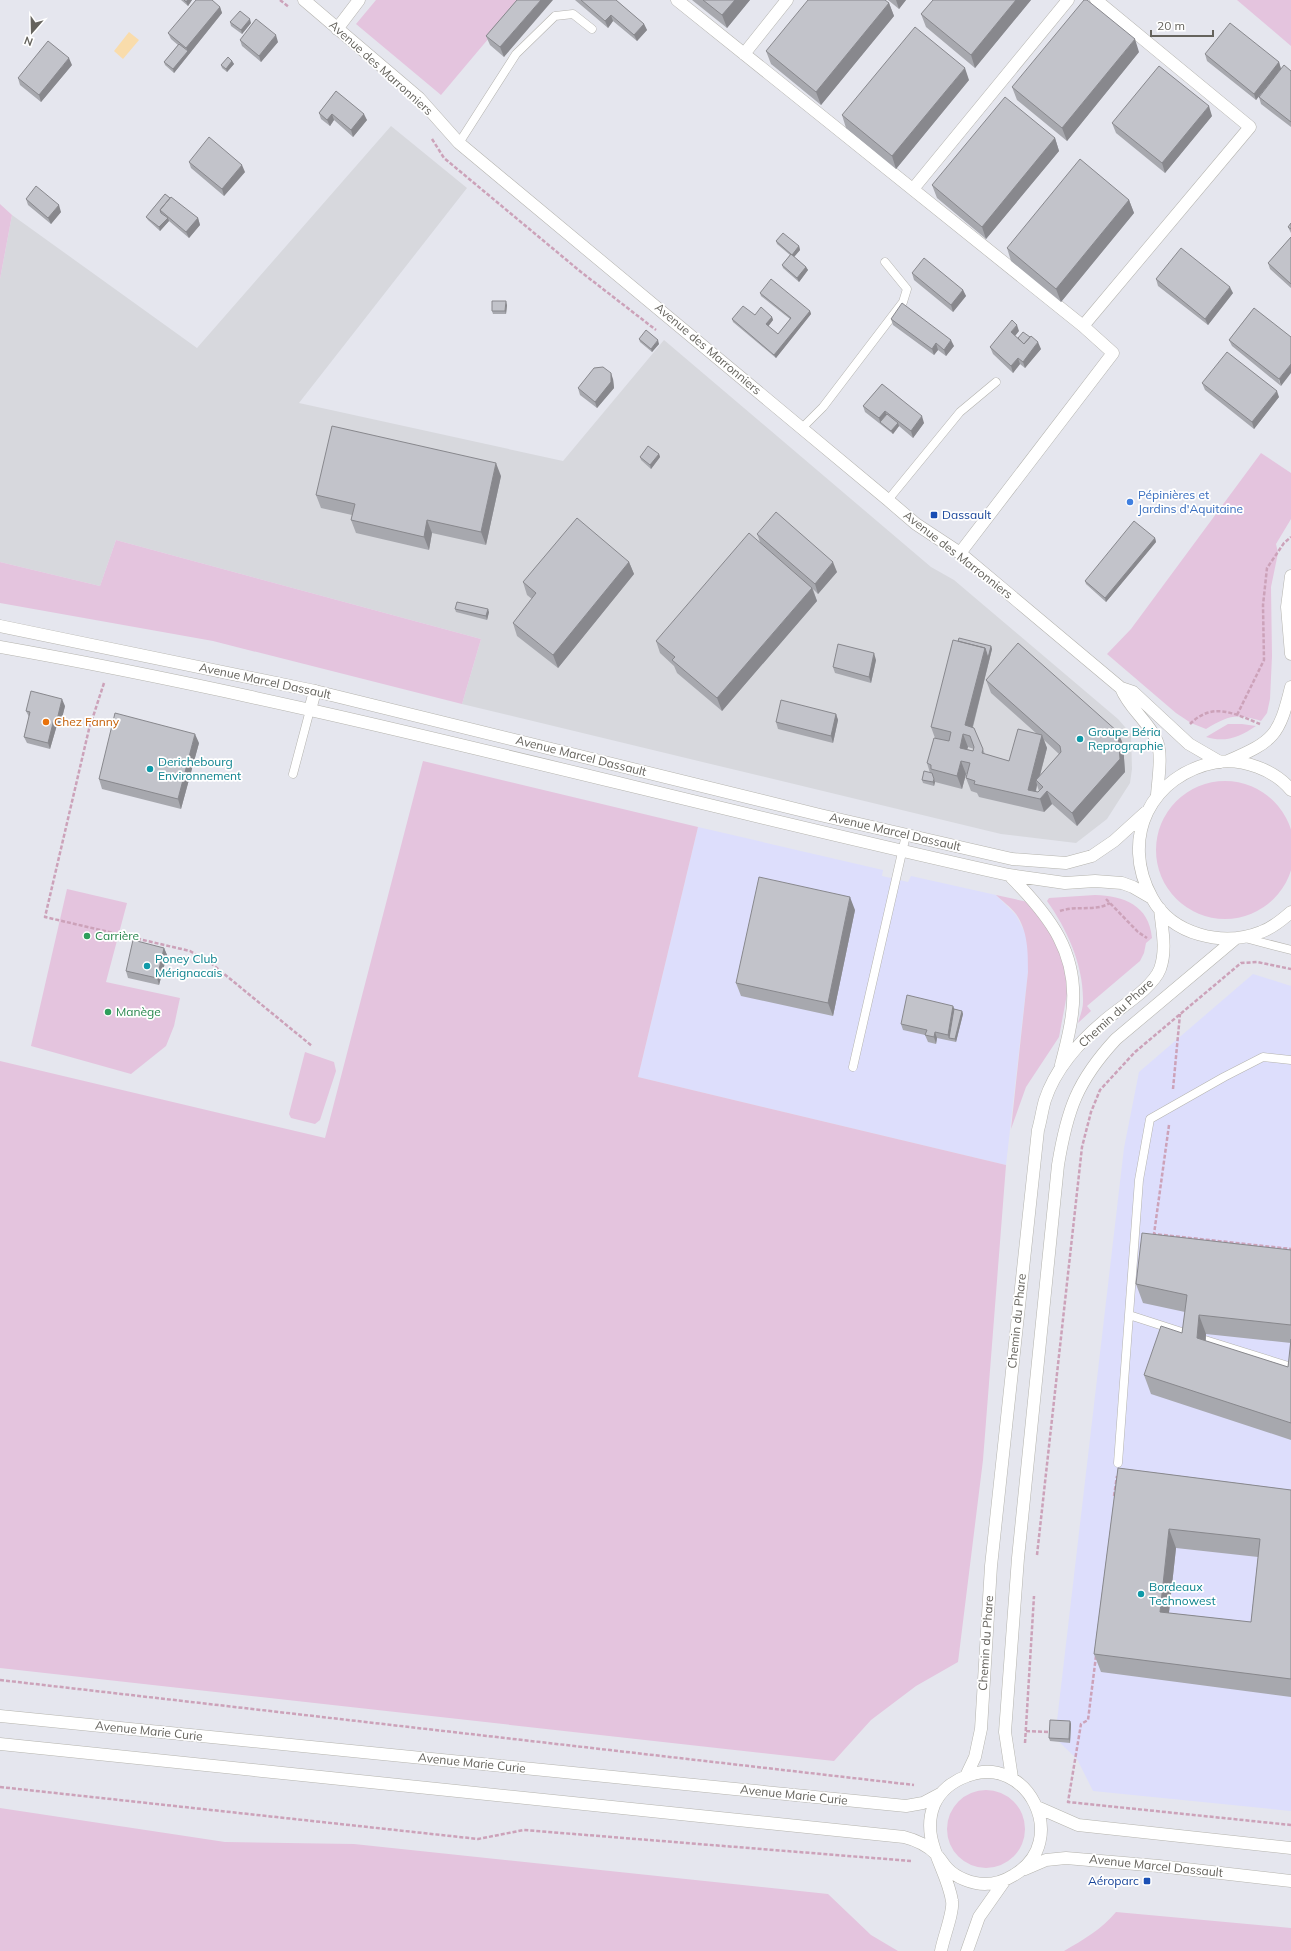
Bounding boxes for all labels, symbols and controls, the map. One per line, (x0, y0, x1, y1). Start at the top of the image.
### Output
north arrow (12, 12, 52, 52)
scale bar (1151, 12, 1213, 38)
street label: Avenue des Marronniers (326, 17, 436, 118)
text: 20 m (1157, 18, 1185, 33)
text: N (22, 33, 35, 49)
street label: Avenue des Marronniers (652, 300, 765, 398)
place label: Pépinières et Jardins d'Aquitaine (1138, 487, 1243, 516)
marker: Pépinières et Jardins d'Aquitaine (1125, 497, 1135, 507)
street label: Avenue des Marronniers (901, 507, 1016, 602)
place label: Dassault (942, 507, 991, 522)
marker: Dassault (929, 510, 939, 520)
street label: Avenue Marcel Dassault (198, 659, 332, 702)
place label: Chez Fanny (54, 714, 120, 729)
marker: Chez Fanny (41, 717, 51, 727)
place label: Groupe Béria Reprographie (1088, 724, 1163, 753)
street label: Avenue Marcel Dassault (514, 732, 648, 779)
marker: Groupe Béria Reprographie (1075, 734, 1085, 744)
place label: Derichebourg Environnement (158, 754, 241, 783)
marker: Derichebourg Environnement (145, 764, 155, 774)
street label: Avenue Marcel Dassault (828, 809, 962, 854)
place label: Carrière (95, 928, 139, 943)
marker: Carrière (82, 931, 92, 941)
place label: Poney Club Mérignacais (155, 951, 222, 980)
marker: Poney Club Mérignacais (142, 961, 152, 971)
street label: Chemin du Phare (1075, 975, 1156, 1050)
place label: Manège (116, 1004, 161, 1019)
marker: Manège (103, 1007, 113, 1017)
street label: Chemin du Phare (1004, 1273, 1029, 1369)
place label: Bordeaux Technowest (1149, 1579, 1216, 1608)
marker: Bordeaux Technowest (1136, 1589, 1146, 1599)
street label: Chemin du Phare (975, 1595, 996, 1691)
street label: Avenue Marie Curie (95, 1717, 204, 1744)
street label: Avenue Marie Curie (418, 1749, 527, 1776)
street label: Avenue Marie Curie (740, 1781, 849, 1808)
street label: Avenue Marcel Dassault (1088, 1851, 1224, 1880)
place label: Aéroparc (1088, 1873, 1139, 1888)
marker: Aéroparc (1142, 1876, 1152, 1886)

